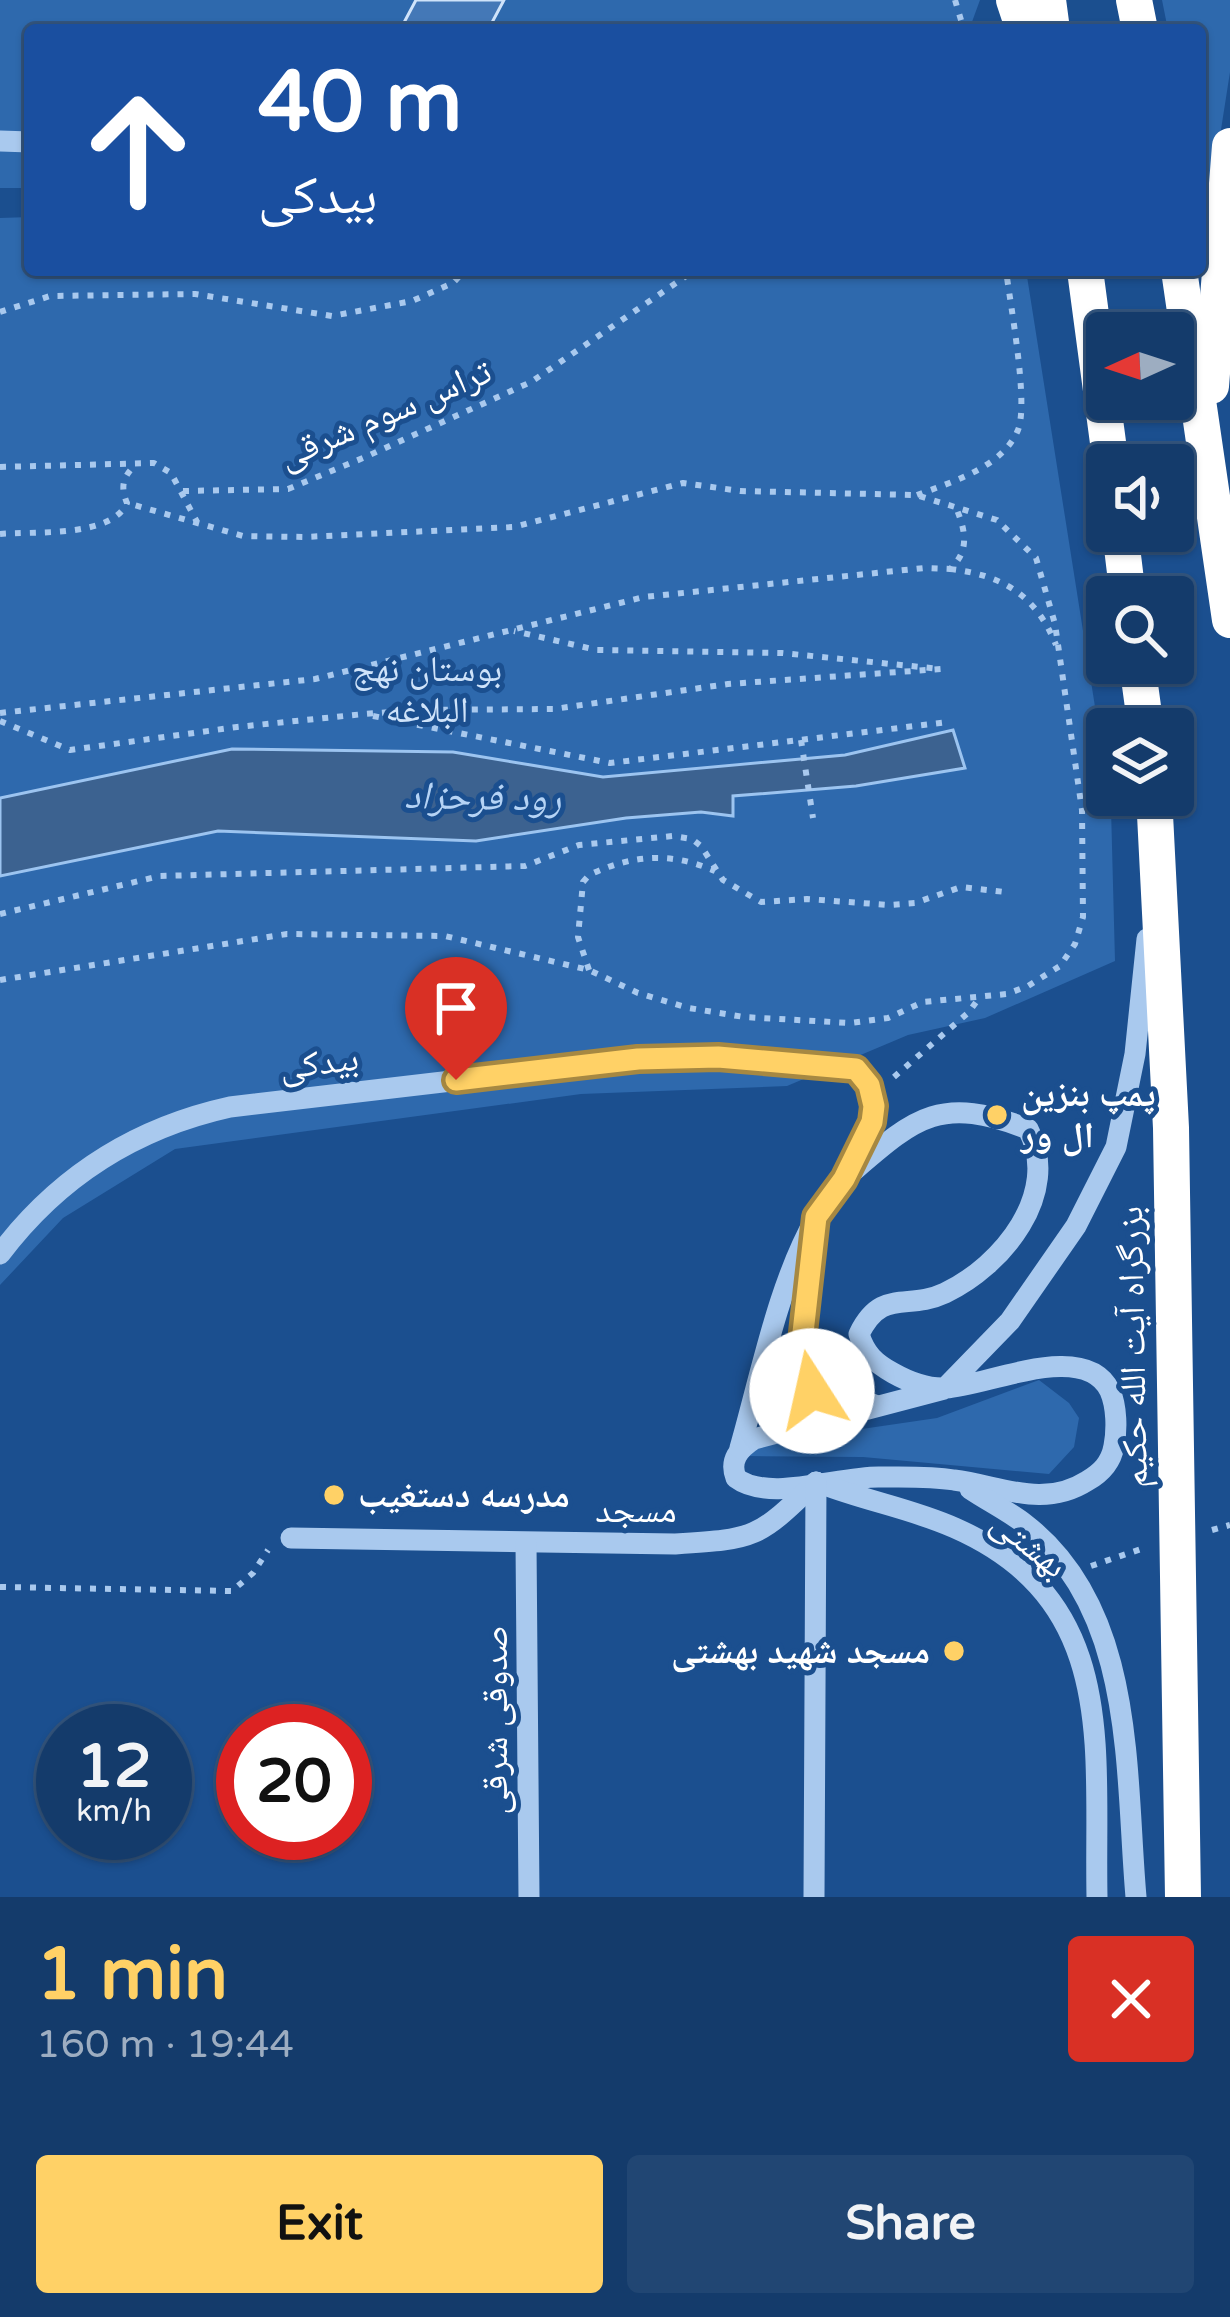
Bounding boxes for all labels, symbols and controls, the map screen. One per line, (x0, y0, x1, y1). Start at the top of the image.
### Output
text: 40 m (258, 53, 462, 154)
icon: ahead (60, 72, 216, 228)
text: بیدکی (258, 163, 377, 228)
north arrow (1086, 312, 1194, 420)
map controls (1086, 312, 1194, 816)
street label: تراس سوم شرقی (272, 350, 498, 479)
button: sound (1086, 444, 1194, 552)
button: search (1086, 576, 1194, 684)
park label: بوستان نهج البلاغه (352, 648, 502, 732)
button: layers (1086, 708, 1194, 816)
water label: رود فرحزاد (404, 772, 562, 822)
pin (405, 957, 507, 1080)
icon: arrive (423, 975, 489, 1041)
street label: بیدکی (277, 1037, 361, 1089)
place label: پمپ بنزین ال ور (1019, 1073, 1156, 1157)
marker: پمپ بنزین ال ور (984, 1102, 1010, 1128)
street label: بزرگراه آیت الله حکیم (1109, 1206, 1158, 1488)
position arrow (749, 1328, 875, 1454)
place label: مدرسه دستغیب (358, 1474, 570, 1517)
marker: مدرسه دستغیب (321, 1482, 347, 1508)
street label: مسجد (595, 1489, 677, 1532)
street label: بهشتی (982, 1500, 1076, 1588)
street label: صدوقی شرقی (474, 1625, 517, 1815)
place label: مسجد شهید بهشتی (671, 1630, 930, 1673)
marker: مسجد شهید بهشتی (941, 1638, 967, 1664)
speed limit sign: 20 (216, 1704, 372, 1860)
text: 12 (76, 1731, 152, 1803)
text: km/h (76, 1793, 152, 1830)
text: 1 min (36, 1932, 228, 2019)
button: close (1068, 1936, 1194, 2062)
text: 160 m · 19:44 (36, 2021, 294, 2068)
button: Exit (36, 2155, 603, 2293)
button: Share (627, 2155, 1194, 2293)

